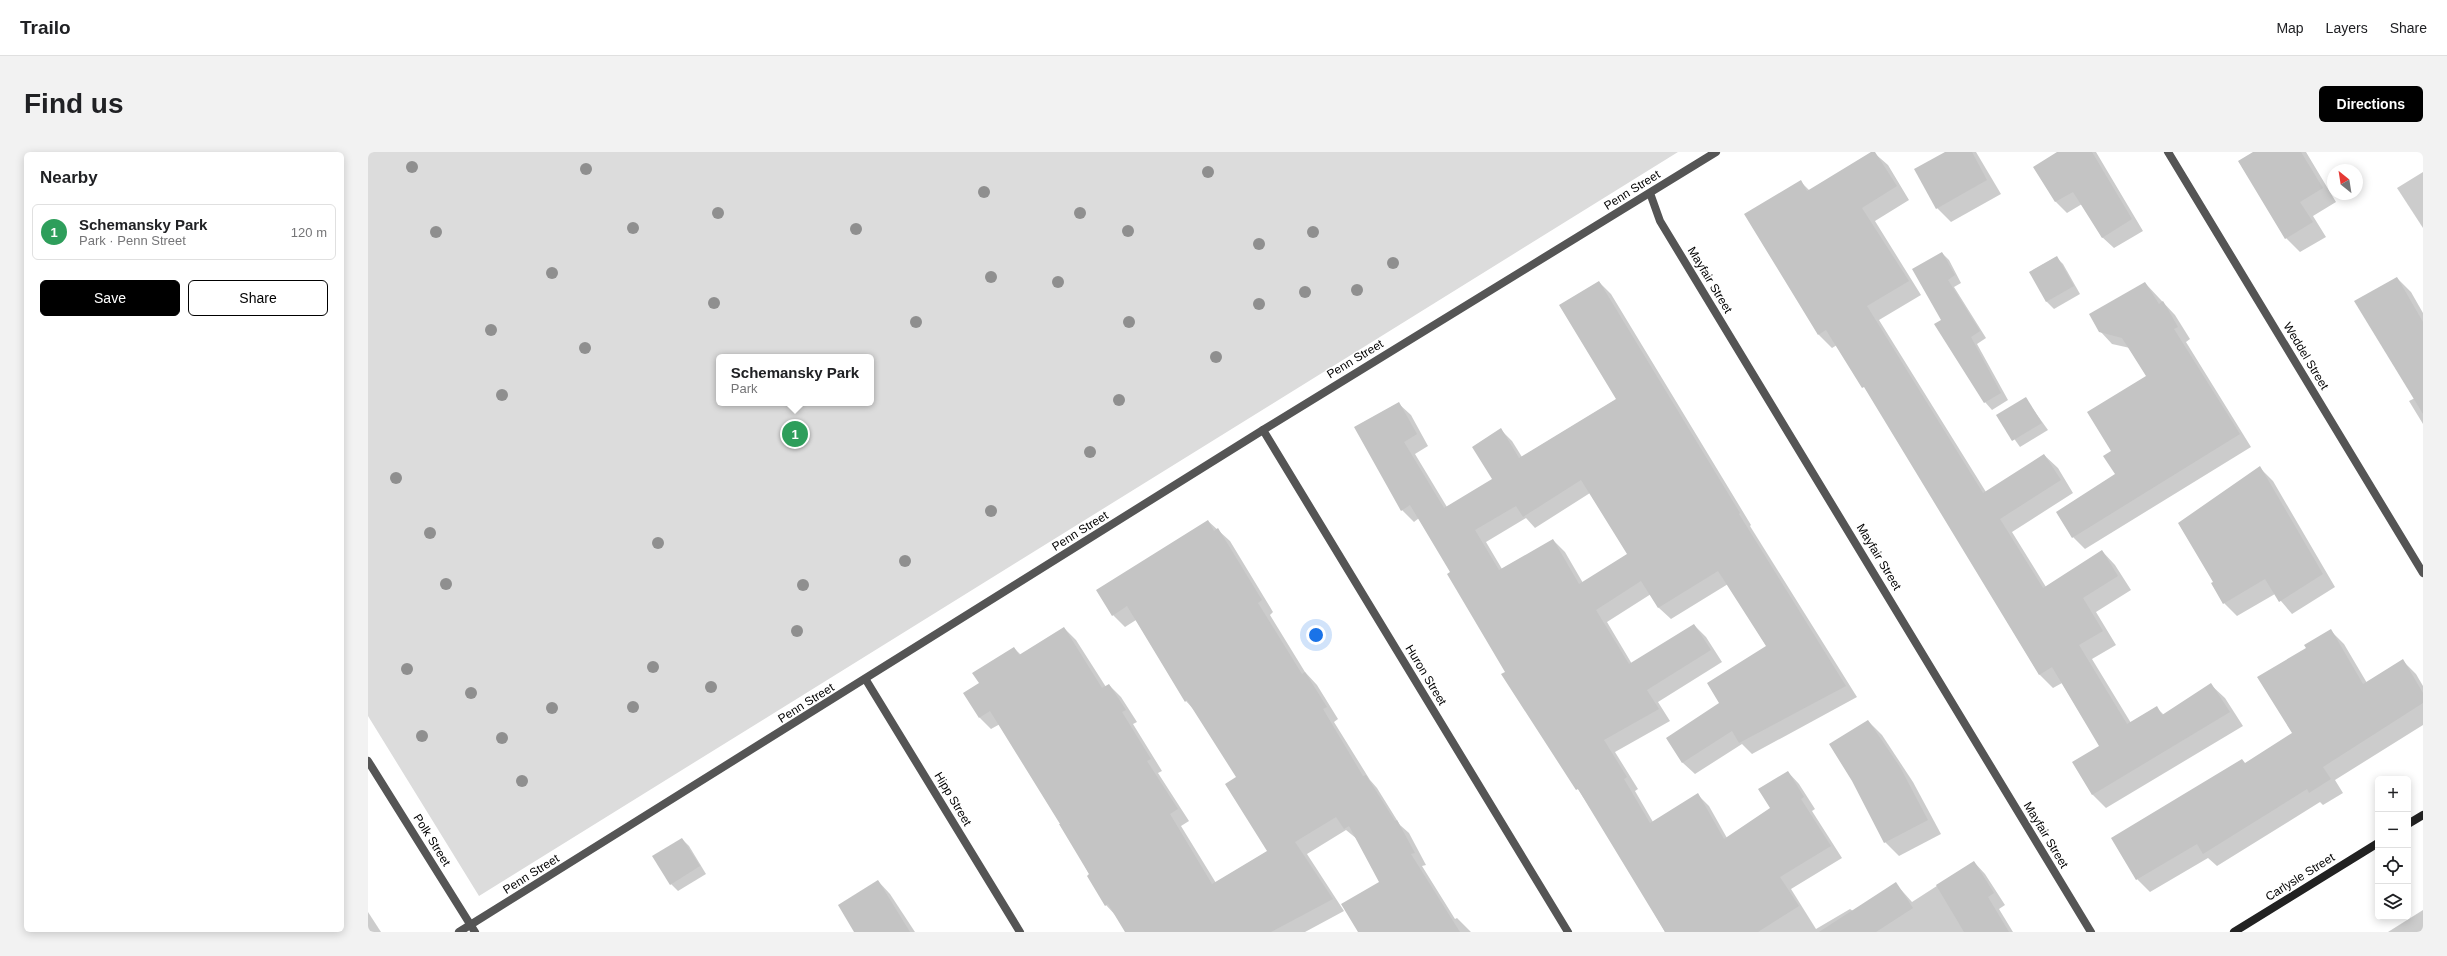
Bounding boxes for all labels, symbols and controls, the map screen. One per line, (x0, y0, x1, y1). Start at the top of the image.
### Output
text: Trailo (20, 17, 71, 38)
text: Map (2276, 20, 2304, 36)
text: Layers (2326, 20, 2368, 36)
text: Share (2390, 20, 2427, 36)
button: Directions (2319, 86, 2423, 122)
text: Find us (24, 88, 124, 119)
north arrow (2327, 164, 2363, 200)
street label: Penn Street (1601, 167, 1663, 213)
text: Nearby (40, 168, 98, 187)
text: Schemansky Park (79, 216, 207, 233)
text: 1 (50, 225, 58, 240)
text: 120 m (291, 225, 327, 240)
text: Park · Penn Street (79, 233, 186, 248)
street label: Mayfair Street (1685, 244, 1736, 316)
button: Save (40, 280, 180, 316)
button: Share (188, 280, 328, 316)
street label: Weddel Street (2280, 320, 2332, 393)
street label: Penn Street (1324, 336, 1386, 381)
popup (716, 354, 874, 406)
text: Schemansky Park (731, 364, 859, 381)
text: Park (731, 381, 758, 396)
pin: 1 (782, 419, 808, 449)
street label: Penn Street (1049, 508, 1111, 554)
street label: Mayfair Street (1854, 521, 1905, 593)
your location (1306, 625, 1326, 645)
street label: Huron Street (1402, 642, 1450, 708)
street label: Penn Street (775, 680, 837, 726)
street label: Hipp Street (932, 770, 975, 829)
map controls (2375, 776, 2411, 920)
button: + (2375, 776, 2411, 812)
street label: Mayfair Street (2021, 799, 2072, 871)
street label: Polk Street (411, 811, 454, 869)
button: − (2375, 812, 2411, 848)
button: locate (2375, 848, 2411, 884)
street label: Carlysle Street (2263, 850, 2338, 904)
street label: Penn Street (500, 851, 562, 897)
button: layers (2375, 884, 2411, 920)

